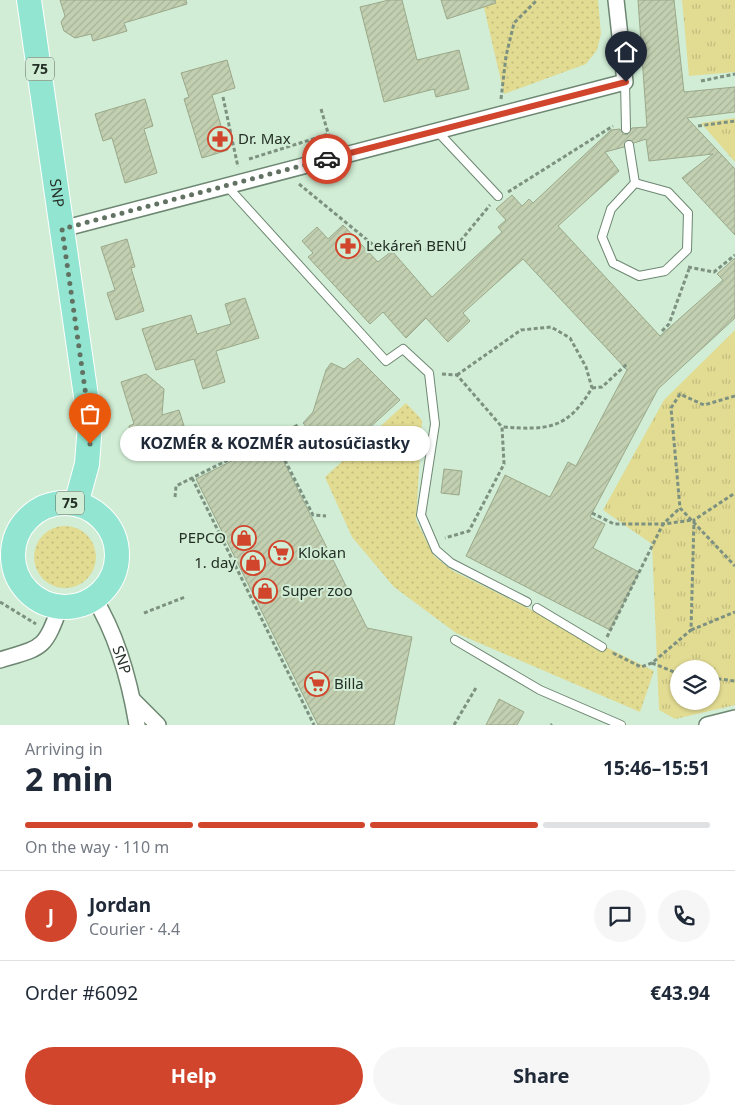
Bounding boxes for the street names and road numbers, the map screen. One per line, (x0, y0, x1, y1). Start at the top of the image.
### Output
road number: 75 (26, 58, 54, 80)
street label: SNP (46, 177, 70, 209)
road number: 75 (56, 492, 84, 514)
street label: SNP (109, 643, 136, 676)

